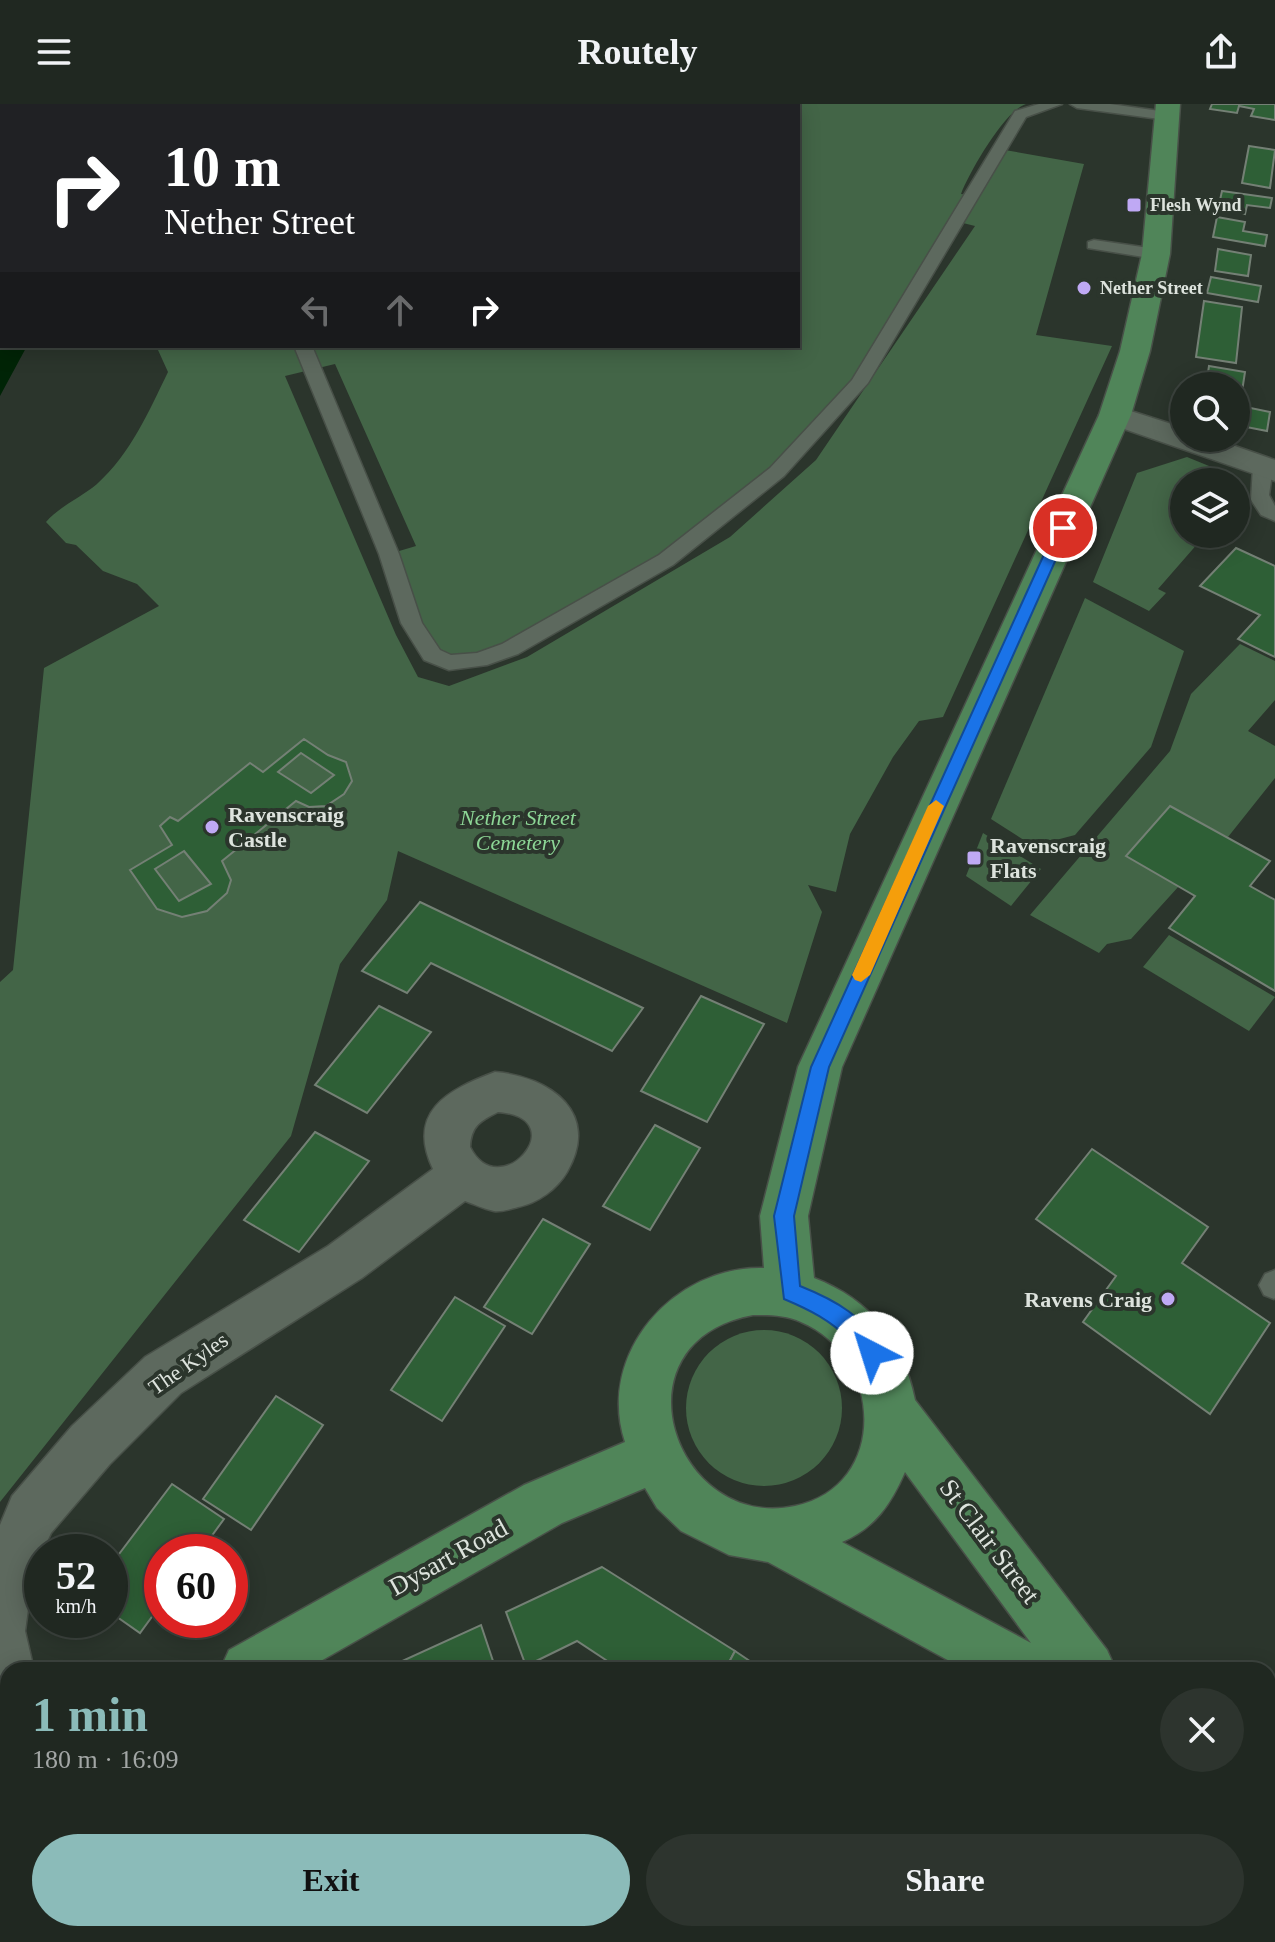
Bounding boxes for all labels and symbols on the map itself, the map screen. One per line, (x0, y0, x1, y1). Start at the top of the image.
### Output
place label: Flesh Wynd (1150, 195, 1242, 215)
marker: Flesh Wynd (1125, 196, 1143, 214)
place label: Nether Street (1100, 278, 1203, 298)
marker: Nether Street (1075, 279, 1093, 297)
pin (1029, 494, 1097, 562)
place label: Ravenscraig Castle (228, 802, 344, 852)
park label: Nether Street Cemetery (459, 805, 577, 855)
marker: Ravenscraig Castle (203, 818, 221, 836)
place label: Ravenscraig Flats (990, 833, 1106, 883)
marker: Ravenscraig Flats (965, 849, 983, 867)
place label: Ravens Craig (1024, 1287, 1152, 1312)
marker: Ravens Craig (1159, 1290, 1177, 1308)
position arrow (830, 1311, 914, 1395)
street label: The Kyles (144, 1327, 233, 1400)
street label: St Clair Street (934, 1474, 1046, 1609)
street label: Dysart Road (384, 1513, 512, 1602)
speed limit sign: 60 (144, 1534, 248, 1638)

